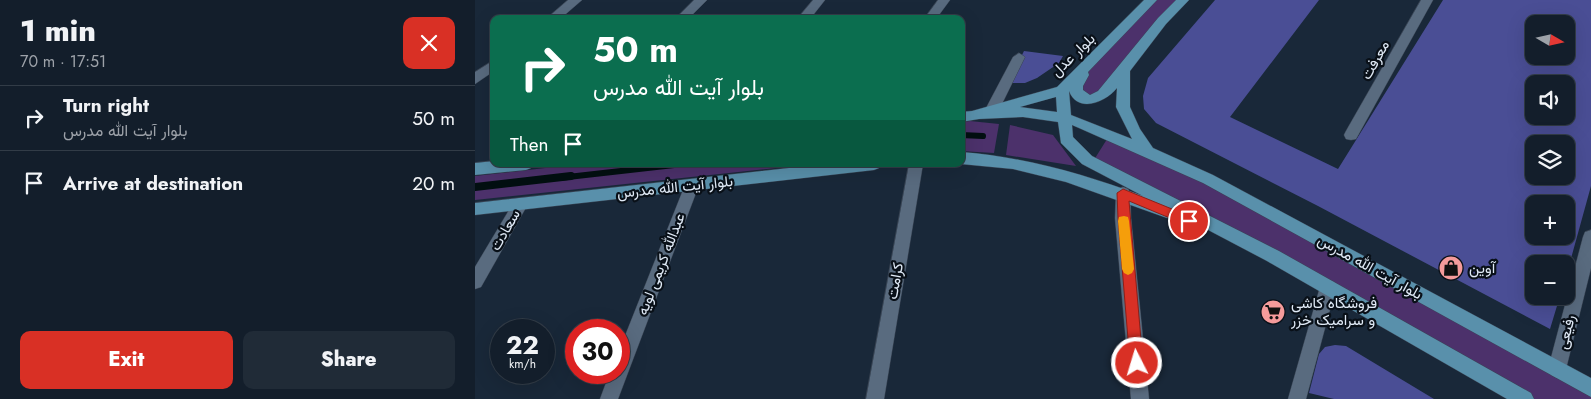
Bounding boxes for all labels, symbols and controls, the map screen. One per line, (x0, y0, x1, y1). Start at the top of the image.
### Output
text: 1 min (20, 9, 96, 52)
north arrow (1525, 15, 1575, 65)
map controls (1525, 15, 1575, 305)
button: close (403, 17, 455, 69)
text: 50 m (593, 25, 678, 75)
street label: بلوار عدل (1046, 28, 1100, 82)
icon: right (510, 35, 575, 100)
street label: معرفت (1355, 36, 1395, 84)
text: 70 m · 17:51 (20, 50, 106, 73)
text: بلوار آیت الله مدرس (593, 71, 764, 103)
button: sound (1525, 75, 1575, 125)
text: Turn right (63, 92, 149, 119)
icon: right (20, 104, 48, 132)
text: 50 m (412, 105, 455, 132)
text: بلوار آیت الله مدرس (63, 119, 187, 142)
icon: arrive (559, 130, 587, 158)
text: Then (510, 131, 549, 158)
button: layers (1525, 135, 1575, 185)
icon: arrive (20, 169, 48, 197)
text: Arrive at destination (63, 170, 243, 197)
text: 20 m (412, 170, 455, 197)
street label: بلوار آیت الله مدرس (616, 170, 734, 204)
button: + (1525, 195, 1575, 245)
pin (1168, 200, 1210, 242)
street label: سعادت (484, 205, 526, 255)
icon: arrive (1175, 207, 1203, 235)
street label: عبدالله کریمی لویه (631, 209, 691, 318)
street label: بلوار آیت الله مدرس (1314, 229, 1426, 305)
shop icon: آوین (1438, 255, 1464, 281)
button: − (1525, 255, 1575, 305)
place label: آوین (1469, 257, 1497, 279)
street label: کرامت (881, 261, 909, 301)
place label: فروشگاه کاشی و سرامیک خزر (1290, 292, 1377, 331)
supermarket icon: فروشگاه کاشی و سرامیک خزر (1260, 299, 1286, 325)
street label: رفیعی (1551, 312, 1581, 352)
speed limit sign: 30 (565, 319, 630, 384)
text: 22 (506, 327, 539, 363)
button: Exit (20, 331, 233, 389)
button: Share (243, 331, 455, 389)
position arrow (1110, 336, 1162, 388)
text: km/h (509, 355, 536, 373)

